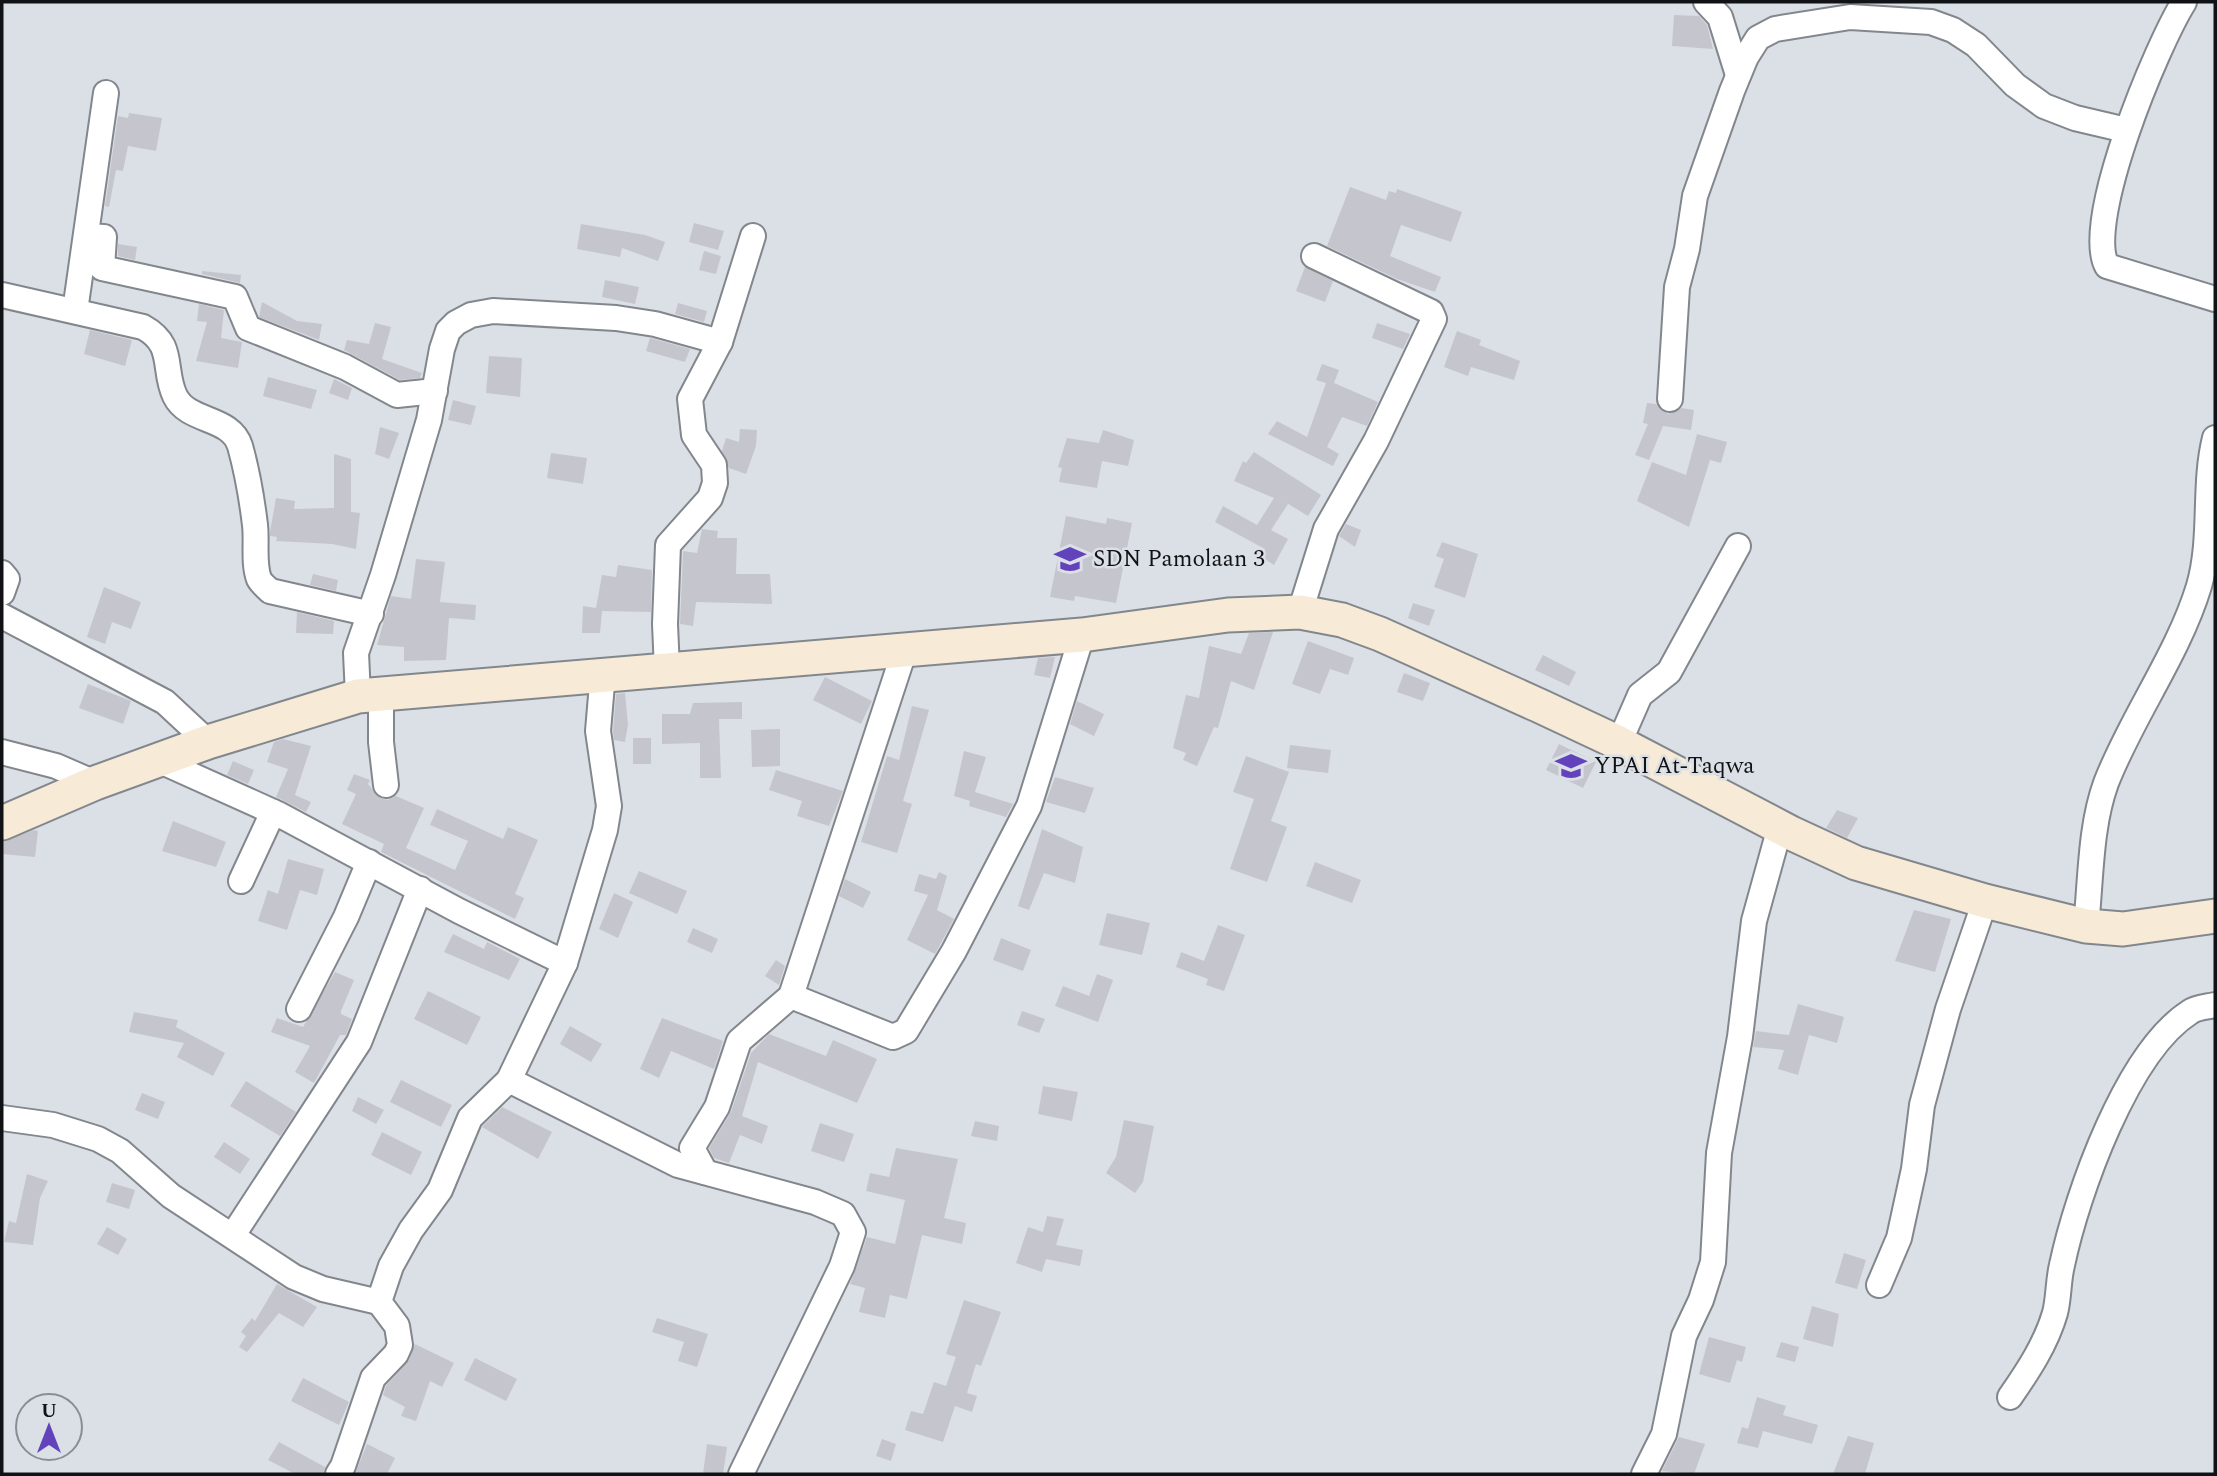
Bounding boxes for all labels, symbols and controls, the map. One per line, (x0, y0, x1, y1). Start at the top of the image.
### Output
school or university icon: SDN Pamolaan 3 (1053, 542, 1087, 576)
place label: SDN Pamolaan 3 (1093, 542, 1265, 577)
school or university icon: YPAI At-Taqwa (1554, 749, 1588, 783)
place label: YPAI At-Taqwa (1594, 749, 1755, 784)
north arrow (14, 1392, 84, 1462)
text: U (41, 1397, 57, 1426)

